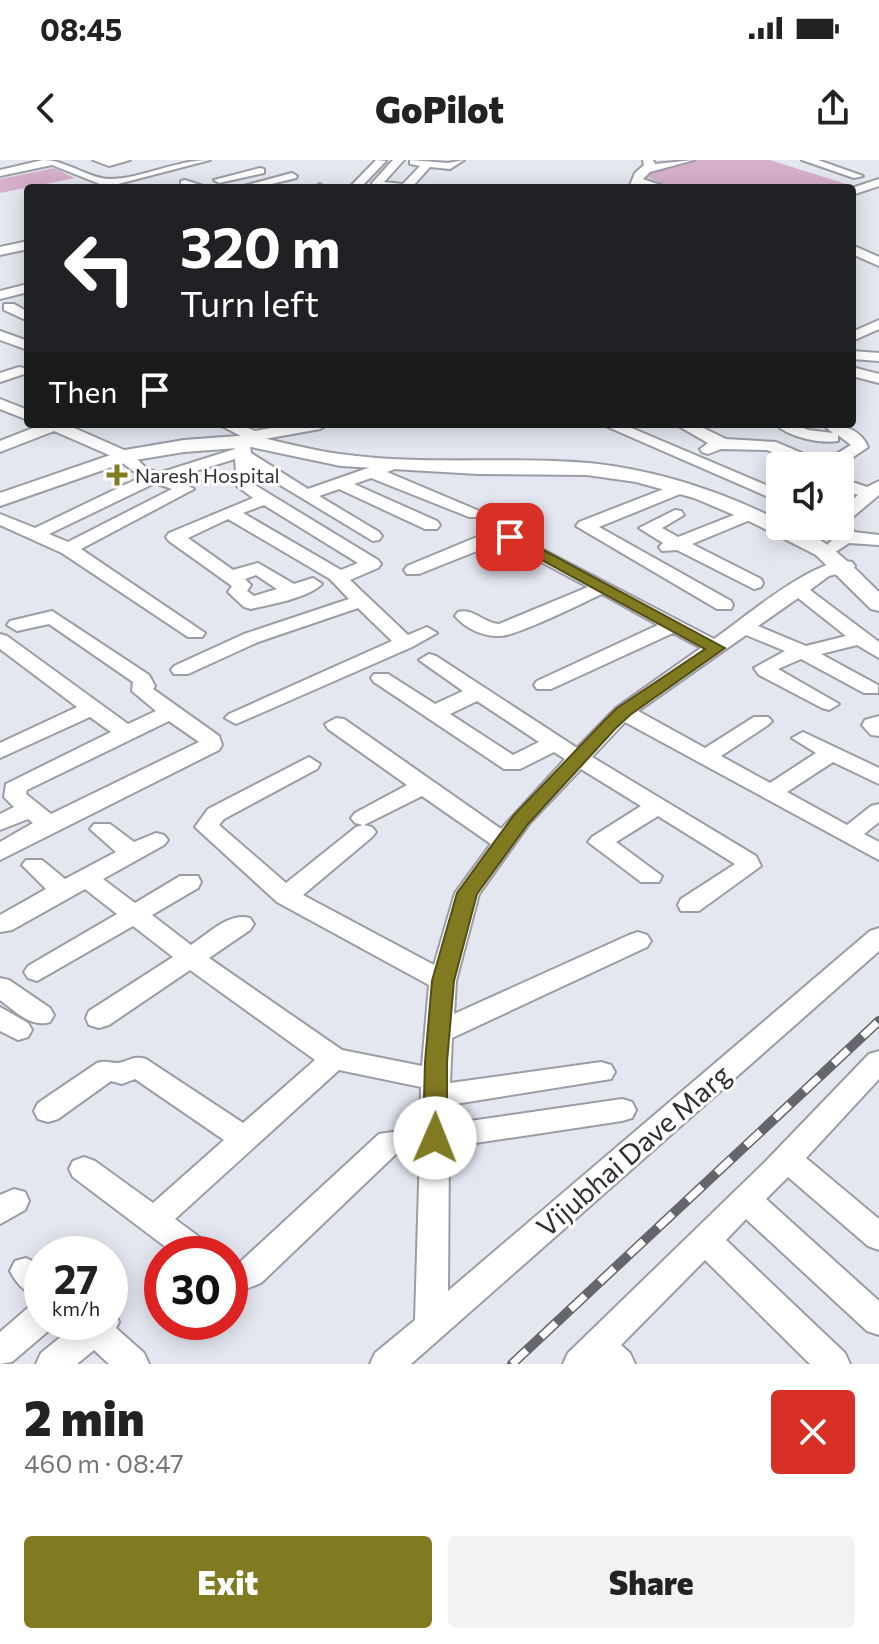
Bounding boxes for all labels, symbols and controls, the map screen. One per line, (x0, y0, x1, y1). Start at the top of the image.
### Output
text: 08:45 (40, 10, 122, 47)
icon: back (24, 86, 68, 130)
text: GoPilot (375, 86, 504, 130)
icon: share (811, 86, 855, 130)
text: 320 m (180, 211, 341, 280)
icon: left (48, 216, 152, 320)
text: Turn left (180, 280, 319, 324)
icon: arrive (133, 368, 177, 412)
text: Then (48, 372, 117, 409)
map controls (766, 452, 854, 540)
button: sound (766, 452, 854, 540)
place label: Naresh Hospital (135, 463, 280, 487)
marker: Naresh Hospital (106, 464, 128, 486)
pin (476, 503, 544, 571)
icon: arrive (488, 515, 532, 559)
street label: Vijubhai Dave Marg (529, 1057, 737, 1243)
position arrow (393, 1096, 477, 1180)
speed limit sign: 30 (144, 1236, 248, 1340)
text: 27 (54, 1253, 98, 1302)
text: km/h (52, 1296, 100, 1320)
text: 2 min (24, 1387, 145, 1446)
button: close (771, 1390, 855, 1474)
text: 460 m · 08:47 (24, 1447, 184, 1478)
button: Exit (24, 1536, 432, 1628)
button: Share (448, 1536, 855, 1628)

